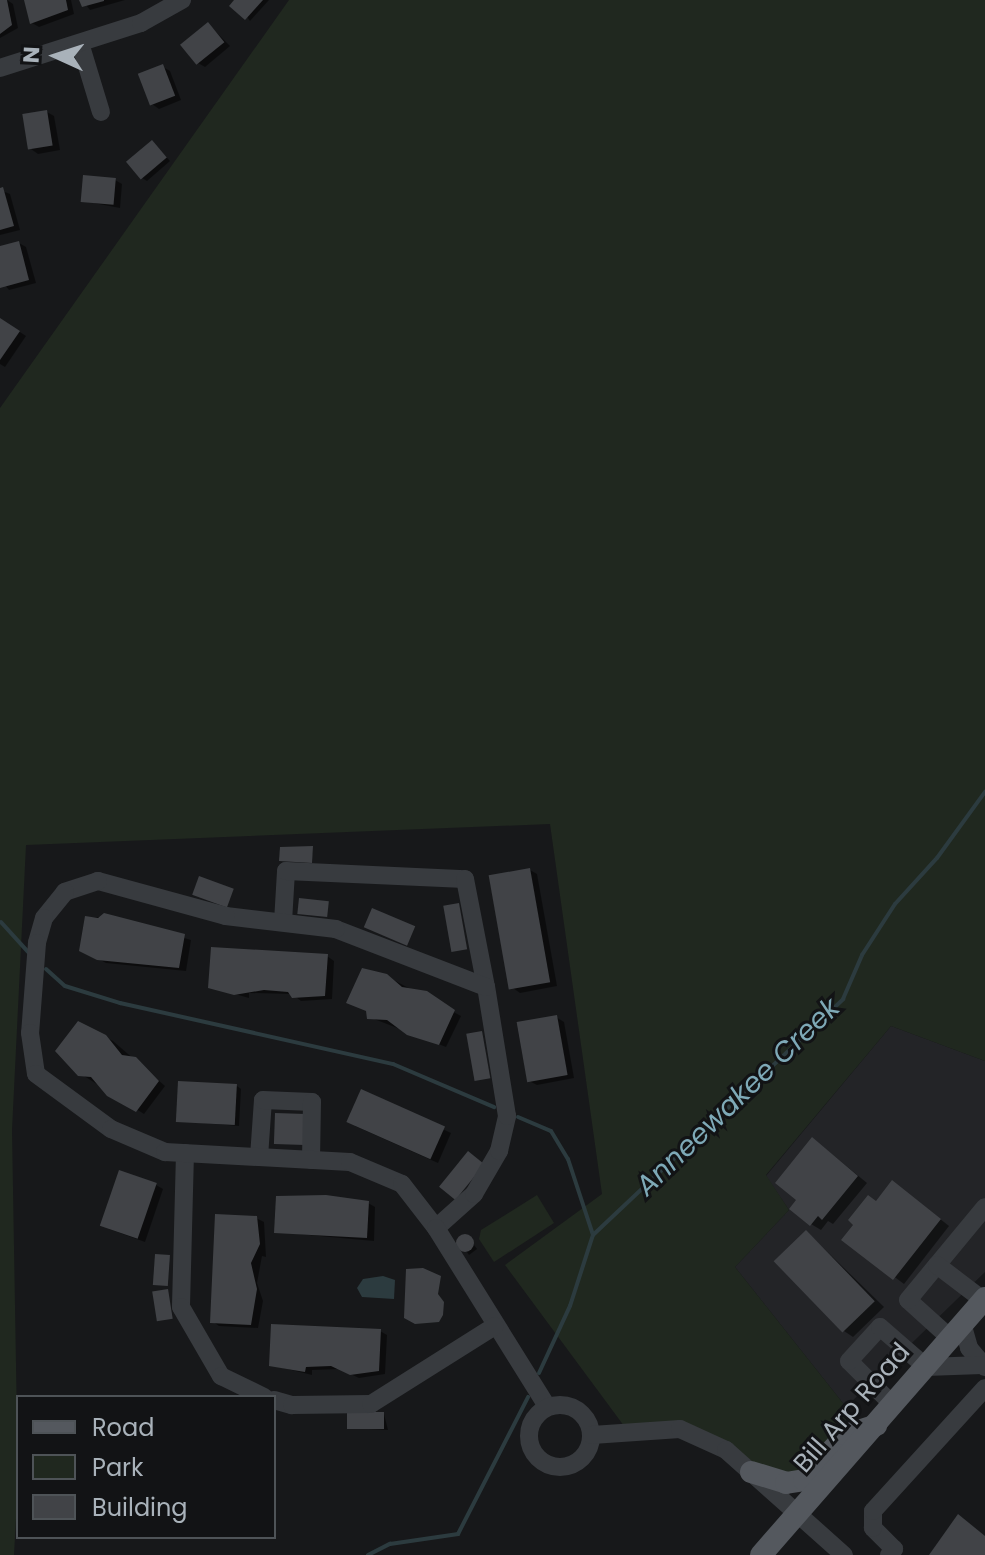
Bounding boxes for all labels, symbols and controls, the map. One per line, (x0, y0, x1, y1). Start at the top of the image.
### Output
north arrow (16, 16, 96, 96)
text: N (16, 46, 47, 64)
water label: Anneewakee Creek (629, 991, 847, 1203)
street label: Bill Arp Road (787, 1337, 917, 1479)
legend (16, 1395, 276, 1539)
text: Road (92, 1411, 154, 1444)
text: Park (92, 1451, 143, 1484)
text: Building (92, 1491, 188, 1524)

